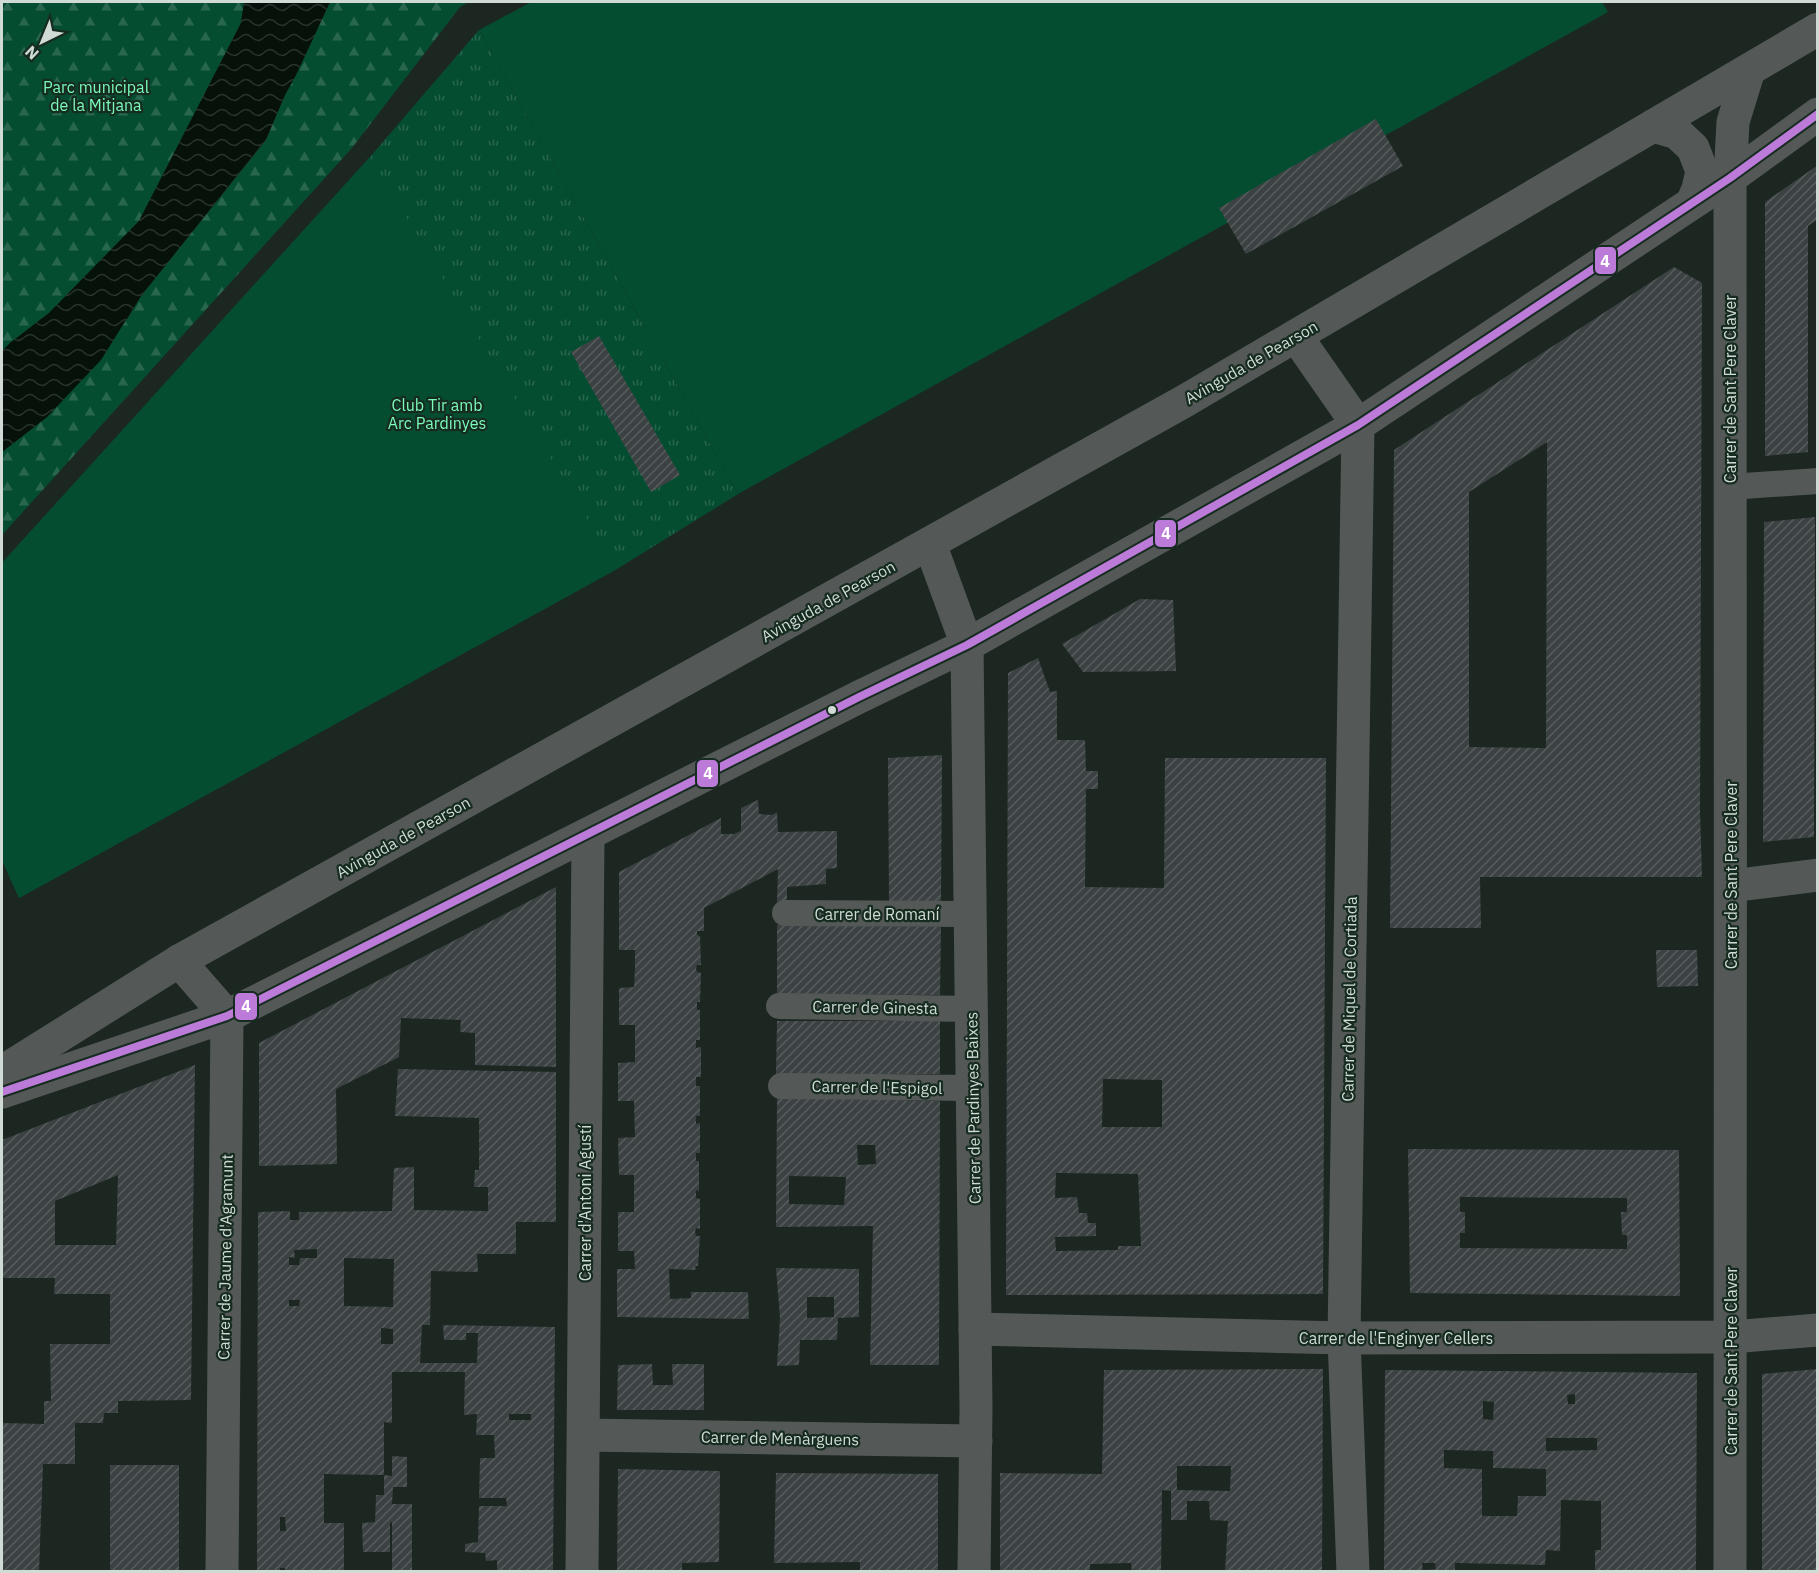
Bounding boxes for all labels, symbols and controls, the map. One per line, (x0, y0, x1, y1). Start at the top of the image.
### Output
north arrow (12, 12, 72, 72)
text: N (21, 42, 43, 64)
park label: Parc municipal de la Mitjana (43, 77, 149, 115)
line badge: 4 (1594, 246, 1617, 275)
text: 4 (1600, 251, 1610, 271)
street label: Carrer de Sant Pere Claver (1720, 295, 1740, 483)
street label: Avinguda de Pearson (1181, 316, 1321, 408)
park label: Club Tir amb Arc Pardinyes (388, 395, 486, 433)
line badge: 4 (1154, 519, 1177, 548)
text: 4 (1161, 523, 1171, 543)
street label: Avinguda de Pearson (757, 556, 899, 646)
unlabelled marker (826, 704, 838, 716)
line badge: 4 (696, 759, 719, 788)
text: 4 (703, 763, 713, 783)
street label: Carrer de Sant Pere Claver (1721, 781, 1741, 969)
street label: Avinguda de Pearson (332, 792, 474, 882)
street label: Carrer de Miquel de Cortiada (1337, 896, 1361, 1102)
street label: Carrer de Romaní (815, 904, 939, 924)
line badge: 4 (234, 992, 258, 1021)
text: 4 (241, 996, 251, 1016)
street label: Carrer de Ginesta (812, 996, 938, 1018)
street label: Carrer de Pardinyes Baixes (961, 1012, 985, 1204)
street label: Carrer de l'Espigol (811, 1076, 943, 1098)
street label: Carrer d'Antoni Agustí (575, 1125, 595, 1281)
street label: Carrer de Jaume d'Agramunt (213, 1154, 237, 1360)
street label: Carrer de Sant Pere Claver (1721, 1267, 1741, 1455)
street label: Carrer de l'Enginyer Cellers (1299, 1328, 1493, 1348)
street label: Carrer de Menàrguens (701, 1427, 859, 1449)

